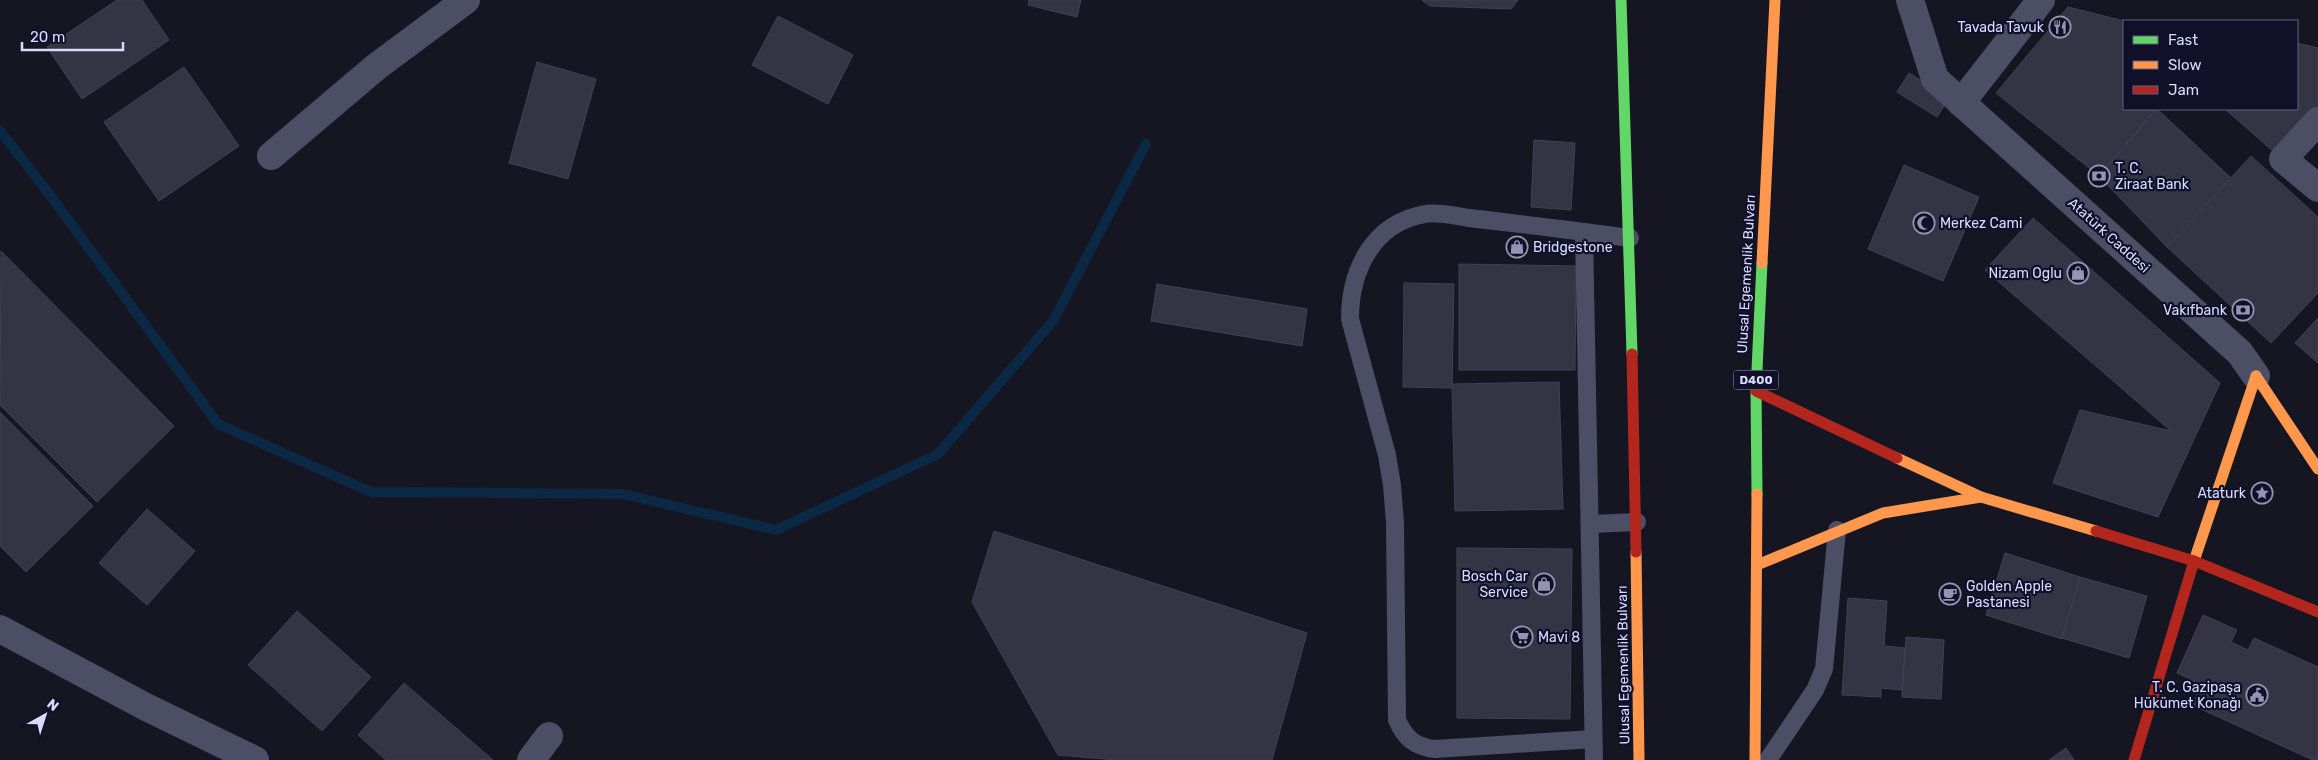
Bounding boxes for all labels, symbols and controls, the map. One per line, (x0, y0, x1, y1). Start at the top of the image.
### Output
restaurant icon: Tavada Tavuk (2048, 15, 2072, 39)
place label: Tavada Tavuk (1957, 19, 2045, 36)
scale bar (22, 20, 124, 52)
legend (2123, 20, 2298, 110)
text: 20 m (30, 28, 65, 46)
text: Fast (2168, 31, 2198, 49)
text: Slow (2168, 56, 2201, 74)
text: Jam (2168, 81, 2199, 99)
place label: T. C. Ziraat Bank (2115, 160, 2190, 193)
bank icon: T. C. Ziraat Bank (2087, 164, 2111, 188)
street label: Ulusal Egemenlik Bulvarı (1734, 194, 1759, 354)
street label: Atatürk Caddesi (2064, 194, 2153, 276)
mosque icon: Merkez Cami (1912, 211, 1936, 235)
place label: Merkez Cami (1940, 215, 2022, 232)
shop icon: Bridgestone (1505, 235, 1529, 259)
place label: Bridgestone (1533, 239, 1613, 256)
shop icon: Nizam Oglu (2066, 261, 2090, 285)
place label: Nizam Oglu (1988, 265, 2062, 282)
bank icon: Vakıfbank (2231, 298, 2255, 322)
place label: Vakıfbank (2163, 302, 2228, 319)
road number: D400 (1734, 370, 1778, 390)
place icon: Ataturk (2250, 481, 2274, 505)
place label: Ataturk (2197, 485, 2247, 502)
place label: Bosch Car Service (1461, 568, 1529, 601)
shop icon: Bosch Car Service (1532, 572, 1556, 596)
place label: Golden Apple Pastanesi (1966, 578, 2052, 611)
cafe icon: Golden Apple Pastanesi (1938, 582, 1962, 606)
street label: Ulusal Egemenlik Bulvarı (1614, 585, 1633, 745)
supermarket icon: Mavi 8 (1510, 625, 1534, 649)
place label: Mavi 8 (1538, 629, 1580, 646)
place label: T. C. Gazipaşa Hükümet Konağı (2134, 679, 2241, 712)
public building icon: T. C. Gazipaşa Hükümet Konağı (2245, 683, 2269, 707)
north arrow (20, 690, 70, 740)
text: N (44, 696, 62, 715)

